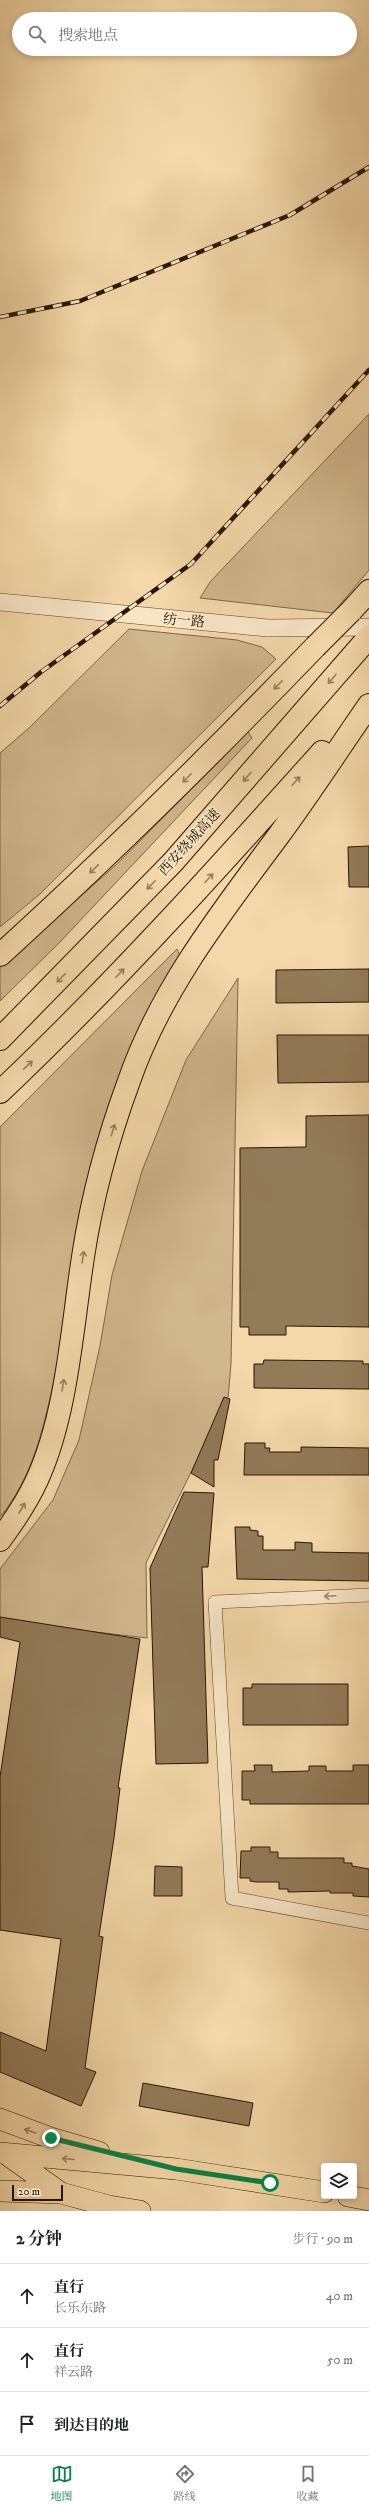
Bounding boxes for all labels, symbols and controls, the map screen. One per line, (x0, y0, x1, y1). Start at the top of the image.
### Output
search box (12, 12, 357, 56)
icon: search (26, 23, 48, 45)
text: 搜索地点 (58, 26, 118, 45)
street label: 纺一路 (162, 610, 206, 632)
one-way arrow (328, 674, 337, 685)
one-way arrow (273, 680, 283, 690)
one-way arrow (242, 772, 251, 783)
one-way arrow (182, 773, 192, 783)
one-way arrow (291, 776, 300, 787)
street label: 西安绕城高速 (155, 805, 225, 880)
one-way arrow (89, 864, 99, 874)
one-way arrow (204, 874, 213, 884)
one-way arrow (146, 880, 156, 890)
one-way arrow (115, 968, 125, 978)
one-way arrow (56, 973, 66, 983)
one-way arrow (23, 1060, 33, 1070)
one-way arrow (110, 1124, 117, 1137)
one-way arrow (79, 1251, 87, 1264)
one-way arrow (59, 1379, 67, 1392)
one-way arrow (19, 1502, 27, 1514)
one-way arrow (324, 1593, 337, 1600)
one-way arrow (25, 2126, 37, 2134)
route end (42, 2129, 60, 2147)
one-way arrow (61, 2155, 74, 2163)
map controls (321, 2163, 357, 2199)
button: layers (321, 2163, 357, 2199)
route start (261, 2174, 279, 2192)
scale bar (12, 2183, 63, 2202)
text: 20 m (18, 2185, 40, 2199)
text: 2 分钟 (16, 2228, 62, 2250)
text: 步行 · 90 m (292, 2231, 353, 2247)
text: 直行 (54, 2278, 84, 2297)
icon: ahead (16, 2285, 38, 2307)
text: 40 m (326, 2288, 353, 2304)
text: 长乐东路 (54, 2300, 106, 2316)
text: 直行 (54, 2342, 84, 2361)
icon: ahead (16, 2349, 38, 2371)
text: 50 m (327, 2352, 353, 2368)
text: 祥云路 (54, 2364, 93, 2380)
icon: arrive (16, 2413, 38, 2435)
text: 到达目的地 (54, 2416, 129, 2435)
tab: 地图 (51, 2463, 73, 2504)
tab: 路线 (174, 2463, 196, 2504)
tab: 收藏 (297, 2463, 319, 2504)

